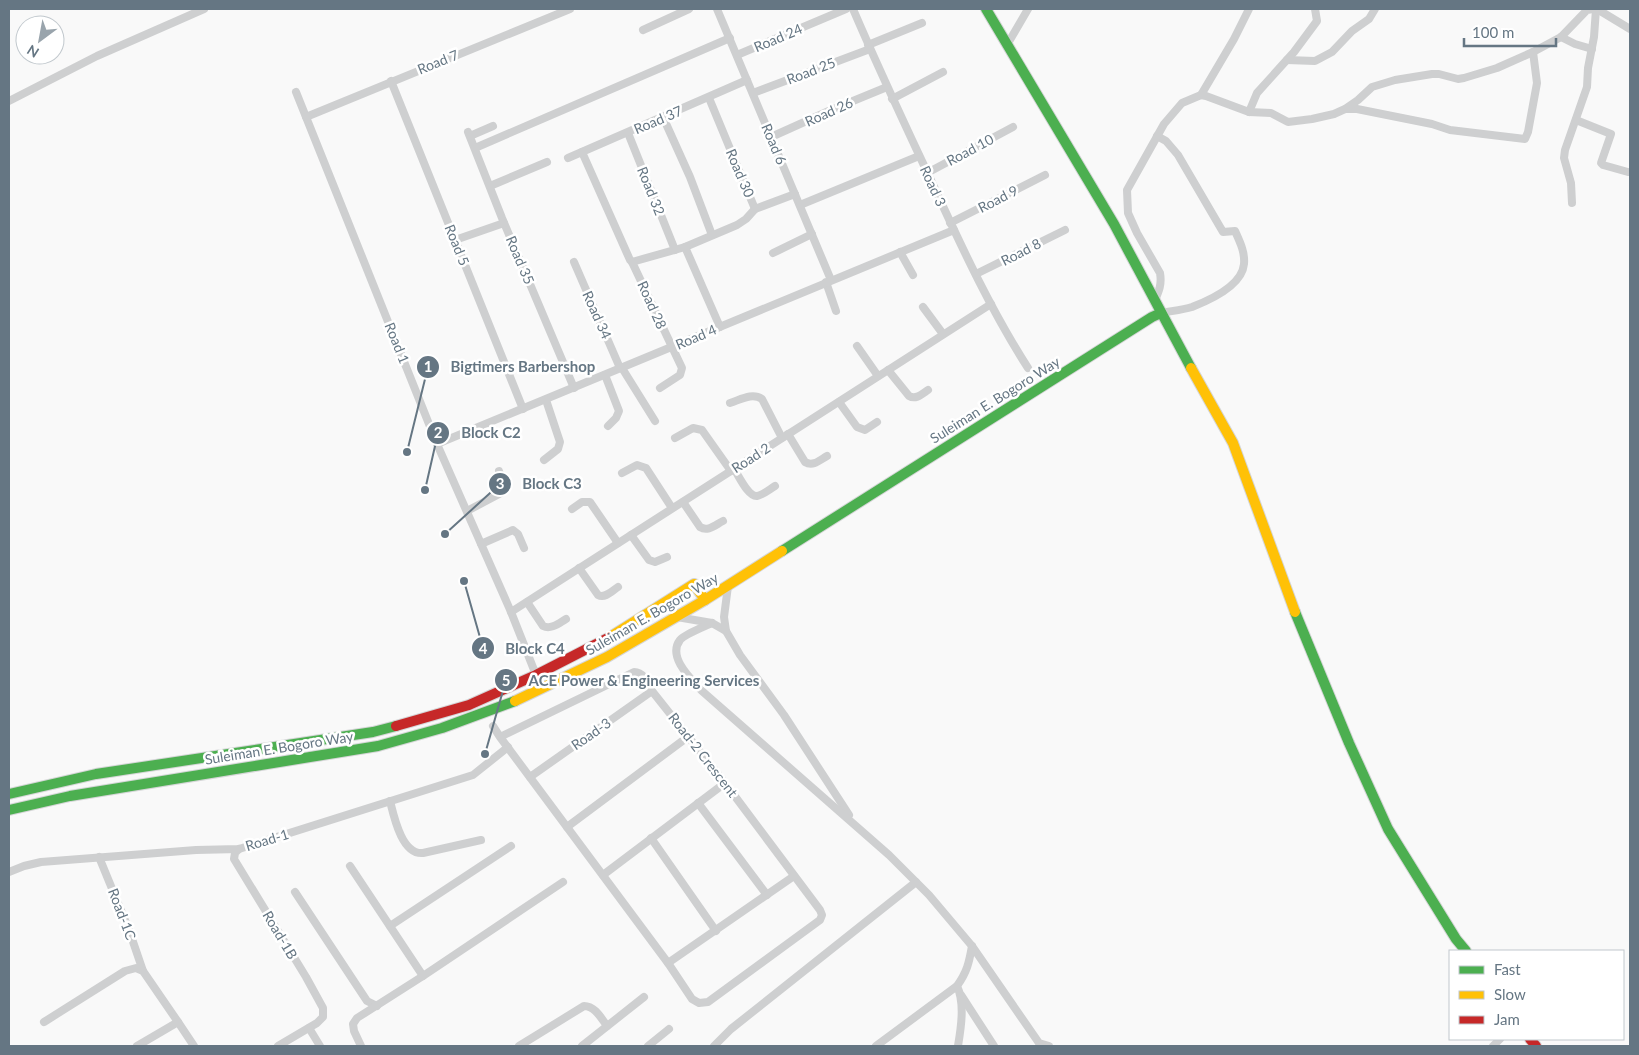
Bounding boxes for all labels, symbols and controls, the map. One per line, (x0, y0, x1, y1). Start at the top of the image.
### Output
north arrow (15, 15, 65, 65)
scale bar (1464, 15, 1556, 47)
street label: Road 24 (751, 20, 805, 55)
text: 100 m (1472, 23, 1514, 41)
text: N (24, 41, 42, 62)
street label: Road 7 (415, 46, 461, 77)
street label: Road 25 (784, 53, 838, 88)
street label: Road 26 (802, 93, 855, 130)
street label: Road 37 (631, 102, 685, 137)
street label: Road 6 (758, 121, 791, 167)
street label: Road 10 (943, 130, 996, 169)
street label: Road 30 (723, 146, 758, 200)
street label: Road 3 (917, 163, 950, 209)
street label: Road 32 (634, 164, 669, 218)
street label: Road 9 (975, 181, 1021, 216)
street label: Road 5 (442, 222, 473, 268)
street label: Road 35 (503, 233, 538, 287)
street label: Road 8 (998, 234, 1044, 269)
street label: Road 28 (634, 278, 671, 331)
street label: Road 34 (579, 288, 616, 341)
street label: Road 1 (382, 320, 413, 366)
street label: Road 4 (673, 320, 719, 353)
callout: Bigtimers Barbershop (416, 352, 606, 382)
street label: Suleiman E. Bogoro Way (927, 352, 1063, 447)
text: 1 (424, 357, 432, 375)
text: Bigtimers Barbershop (451, 357, 595, 375)
callout: Block C2 (426, 418, 530, 448)
text: 2 (434, 423, 443, 441)
text: Block C2 (461, 423, 521, 441)
street label: Road 2 (728, 439, 773, 476)
callout: Block C3 (487, 469, 592, 499)
text: 3 (496, 474, 504, 492)
text: Block C3 (522, 474, 582, 492)
street label: Suleiman E. Bogoro Way (583, 568, 722, 658)
callout: Block C4 (470, 633, 575, 663)
text: 4 (479, 639, 488, 657)
text: Block C4 (505, 639, 565, 657)
callout: ACE Power & Engineering Services (494, 665, 770, 695)
text: 5 (502, 671, 510, 689)
text: ACE Power & Engineering Services (528, 671, 760, 689)
street label: Road-2 Crescent (665, 709, 742, 800)
street label: Road-3 (568, 714, 614, 753)
street label: Suleiman E. Bogoro Way (204, 727, 355, 768)
street label: Road-1 (243, 825, 291, 854)
street label: Road-1C (105, 886, 140, 943)
street label: Road-1B (259, 907, 301, 962)
legend (1449, 950, 1624, 1040)
text: Fast (1494, 960, 1521, 978)
text: Slow (1494, 985, 1526, 1003)
text: Jam (1494, 1010, 1520, 1028)

